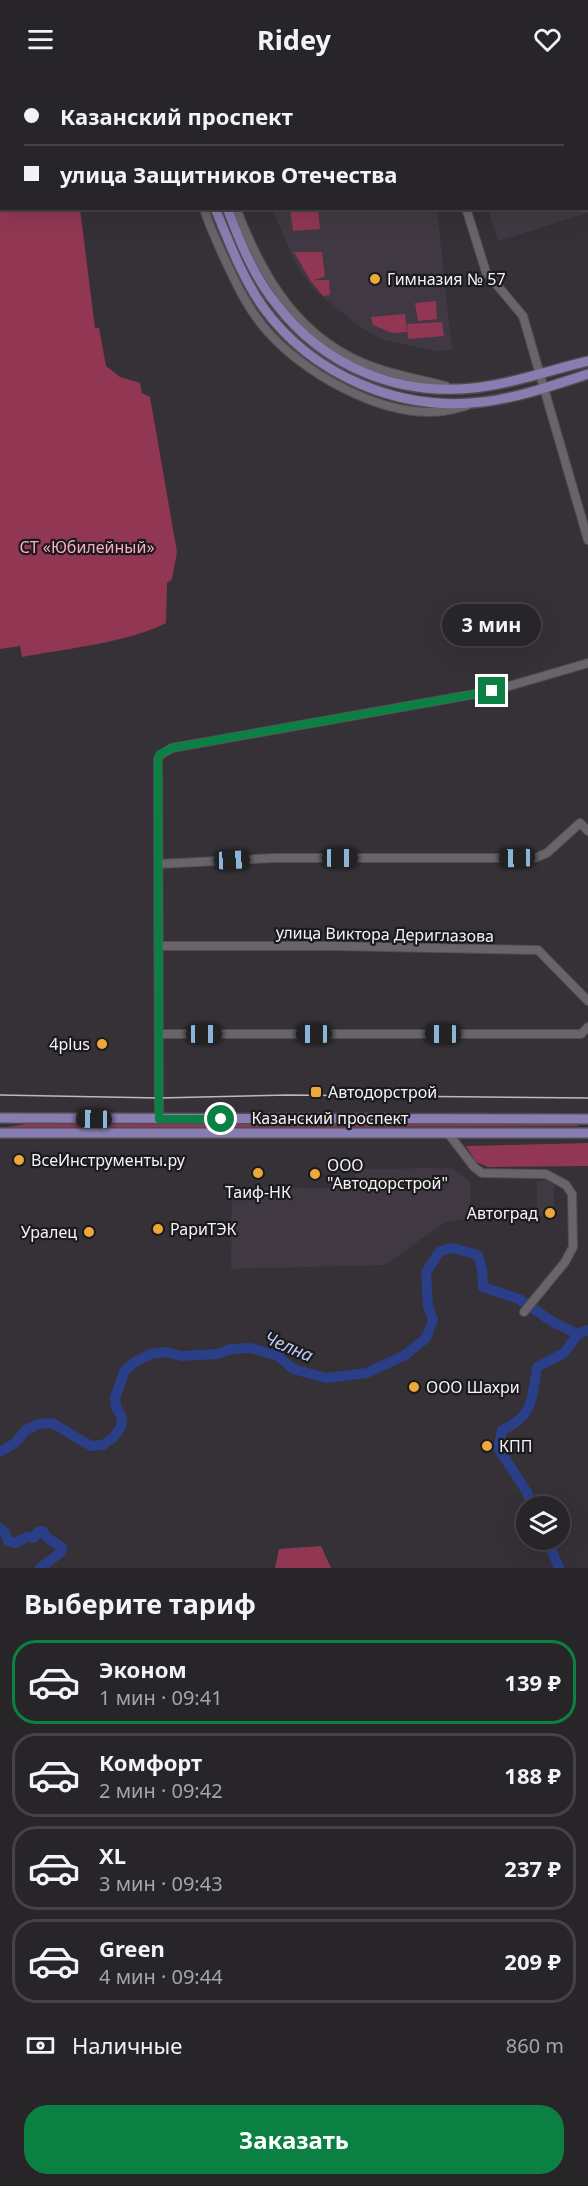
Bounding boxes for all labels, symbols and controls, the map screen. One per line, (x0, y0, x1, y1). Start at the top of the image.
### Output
text: Ridey (257, 21, 331, 58)
icon: menu (24, 23, 57, 56)
icon: heart (531, 23, 564, 56)
text: Казанский проспект (60, 101, 293, 131)
text: улица Защитников Отечества (60, 159, 397, 189)
place label: Гимназия № 57 (387, 268, 506, 290)
marker: Гимназия № 57 (368, 272, 382, 286)
park label: СТ «Юбилейный» (19, 536, 155, 558)
callout: 3 мин (442, 604, 542, 646)
text: 3 мин (462, 611, 521, 638)
route end (478, 677, 505, 704)
car (322, 849, 358, 867)
car (499, 849, 535, 867)
car (214, 850, 250, 870)
street label: улица Виктора Дериглазова (276, 921, 494, 947)
car (186, 1025, 222, 1043)
car (296, 1025, 332, 1043)
car (425, 1025, 461, 1043)
place label: 4plus (49, 1033, 90, 1055)
marker: 4plus (95, 1037, 109, 1051)
place label: Автодорстрой (328, 1081, 437, 1103)
marker: Автодорстрой (309, 1085, 323, 1099)
route start (207, 1105, 234, 1132)
street label: Казанский проспект (252, 1107, 409, 1129)
car (76, 1110, 112, 1128)
place label: ВсеИнструменты.ру (31, 1149, 186, 1171)
marker: ВсеИнструменты.ру (12, 1153, 26, 1167)
place label: ООО "Автодорстрой" (327, 1154, 448, 1194)
marker: Таиф-НК (251, 1166, 265, 1180)
marker: ООО "Автодорстрой" (308, 1167, 322, 1181)
place label: Таиф-НК (225, 1181, 291, 1203)
place label: Автоград (467, 1202, 538, 1224)
marker: Автоград (543, 1206, 557, 1220)
place label: РариТЭК (170, 1218, 237, 1240)
place label: Уралец (21, 1221, 77, 1243)
marker: РариТЭК (151, 1222, 165, 1236)
marker: Уралец (82, 1225, 96, 1239)
water label: Челна (261, 1325, 317, 1367)
place label: ООО Шахри (426, 1376, 520, 1398)
marker: ООО Шахри (407, 1380, 421, 1394)
place label: КПП (499, 1435, 532, 1457)
marker: КПП (480, 1439, 494, 1453)
map controls (516, 1496, 570, 1550)
button: layers (516, 1496, 570, 1550)
text: Выберите тариф (24, 1585, 256, 1622)
text: Эконом (99, 1654, 187, 1684)
icon: car (27, 1655, 81, 1709)
text: 139 ₽ (504, 1667, 561, 1697)
text: 1 мин · 09:41 (99, 1684, 223, 1711)
text: Комфорт (99, 1747, 202, 1777)
icon: car (27, 1748, 81, 1802)
text: 188 ₽ (504, 1760, 561, 1790)
text: 2 мин · 09:42 (99, 1777, 223, 1804)
text: XL (99, 1840, 126, 1870)
icon: car (27, 1841, 81, 1895)
text: 237 ₽ (504, 1853, 561, 1883)
text: 3 мин · 09:43 (99, 1870, 223, 1897)
text: Green (99, 1933, 165, 1963)
icon: car (27, 1934, 81, 1988)
text: 209 ₽ (504, 1946, 561, 1976)
text: 4 мин · 09:44 (99, 1963, 223, 1990)
icon: cash (24, 2029, 57, 2062)
text: Наличные (72, 2030, 182, 2060)
text: 860 m (506, 2032, 564, 2059)
button: Заказать (24, 2105, 564, 2174)

